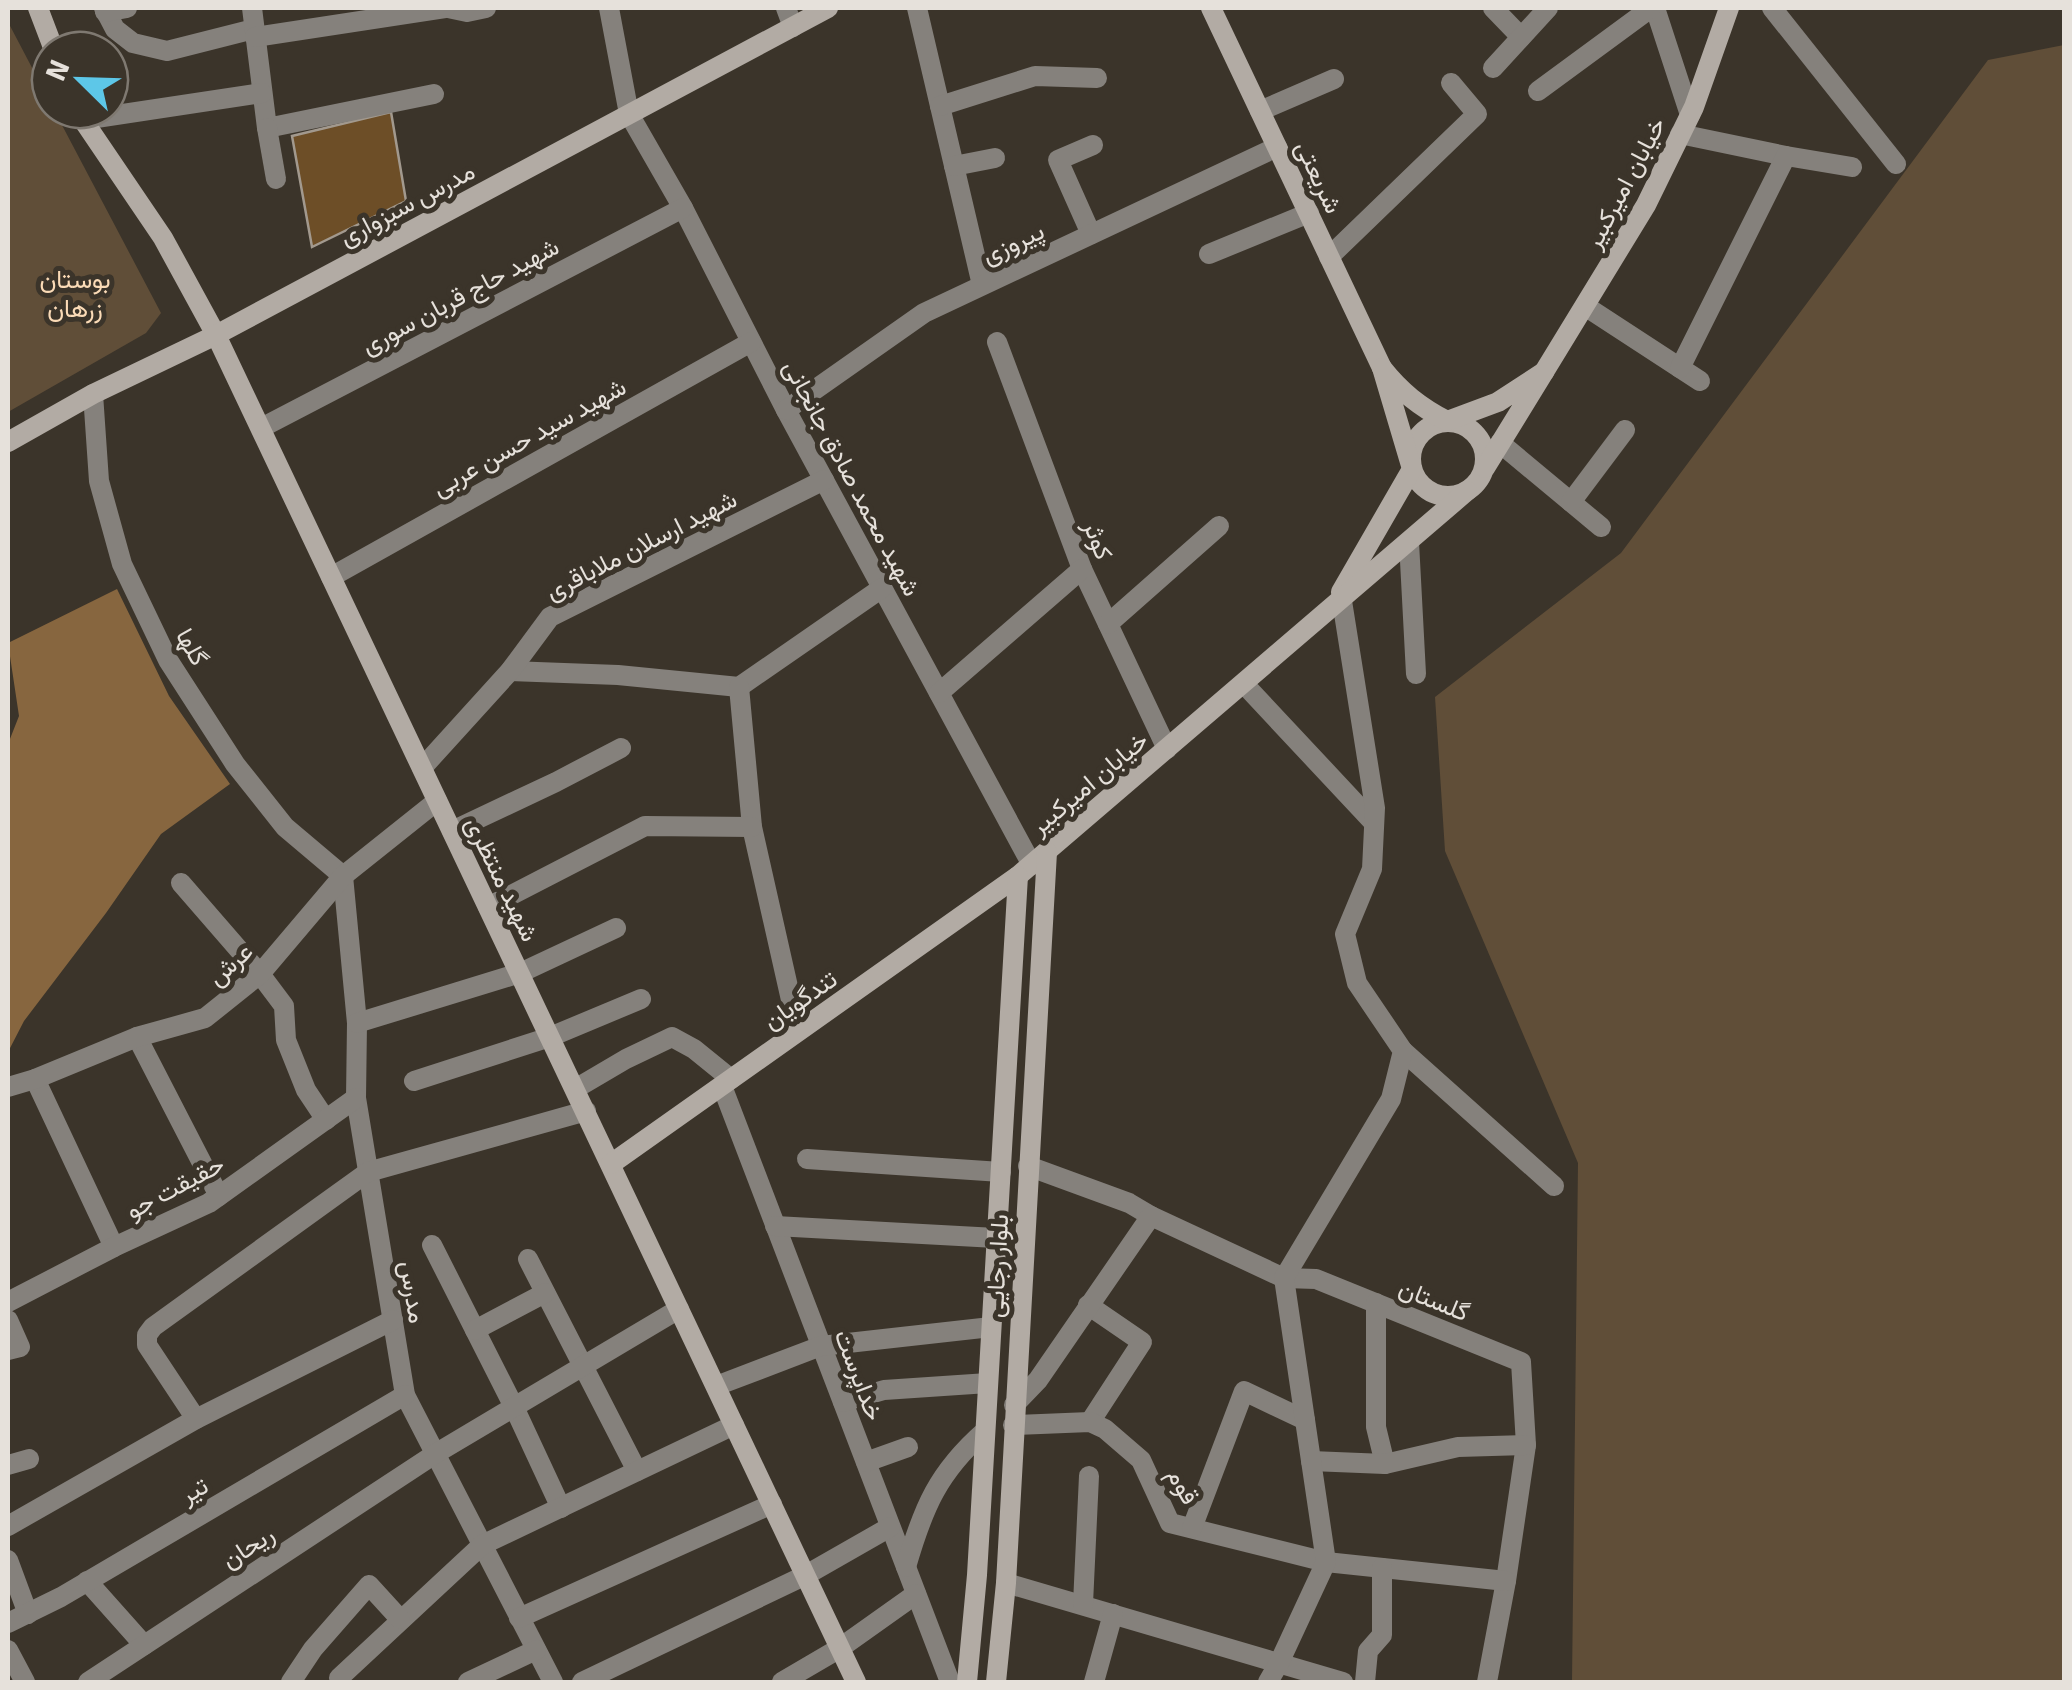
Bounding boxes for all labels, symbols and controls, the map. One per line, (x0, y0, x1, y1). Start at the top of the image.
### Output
north arrow (30, 30, 130, 130)
text: N (38, 55, 77, 86)
street label: خیابان امیرکبیر (1577, 112, 1673, 255)
street label: شریعتی (1289, 136, 1349, 218)
street label: مدرس سبزواری (334, 155, 480, 253)
street label: پیروزی (977, 215, 1050, 272)
street label: شهید حاج قربان سوری (356, 231, 565, 362)
park label: بوستان زرهان (39, 264, 111, 324)
street label: شهید محمد صادق جانجانی (777, 355, 927, 601)
street label: شهید سید حسن عربی (427, 371, 631, 503)
street label: شهید ارسلان ملاباقری (540, 483, 742, 607)
street label: کوثر (1076, 515, 1120, 564)
street label: گلها (169, 623, 215, 671)
street label: خیابان امیرکبیر (1023, 725, 1154, 842)
street label: شهید منتظری (458, 812, 546, 946)
street label: عرش (201, 936, 259, 992)
street label: تندگویان (757, 963, 843, 1037)
street label: حقیقت جو (120, 1148, 230, 1226)
street label: بلوار رجایی (979, 1213, 1015, 1319)
street label: مدرس (393, 1259, 433, 1325)
street label: گلستان (1394, 1272, 1474, 1328)
street label: خداپرست (827, 1325, 891, 1425)
street label: قوم (1159, 1462, 1206, 1510)
street label: تیر (174, 1470, 214, 1511)
street label: ریحان (216, 1519, 280, 1575)

